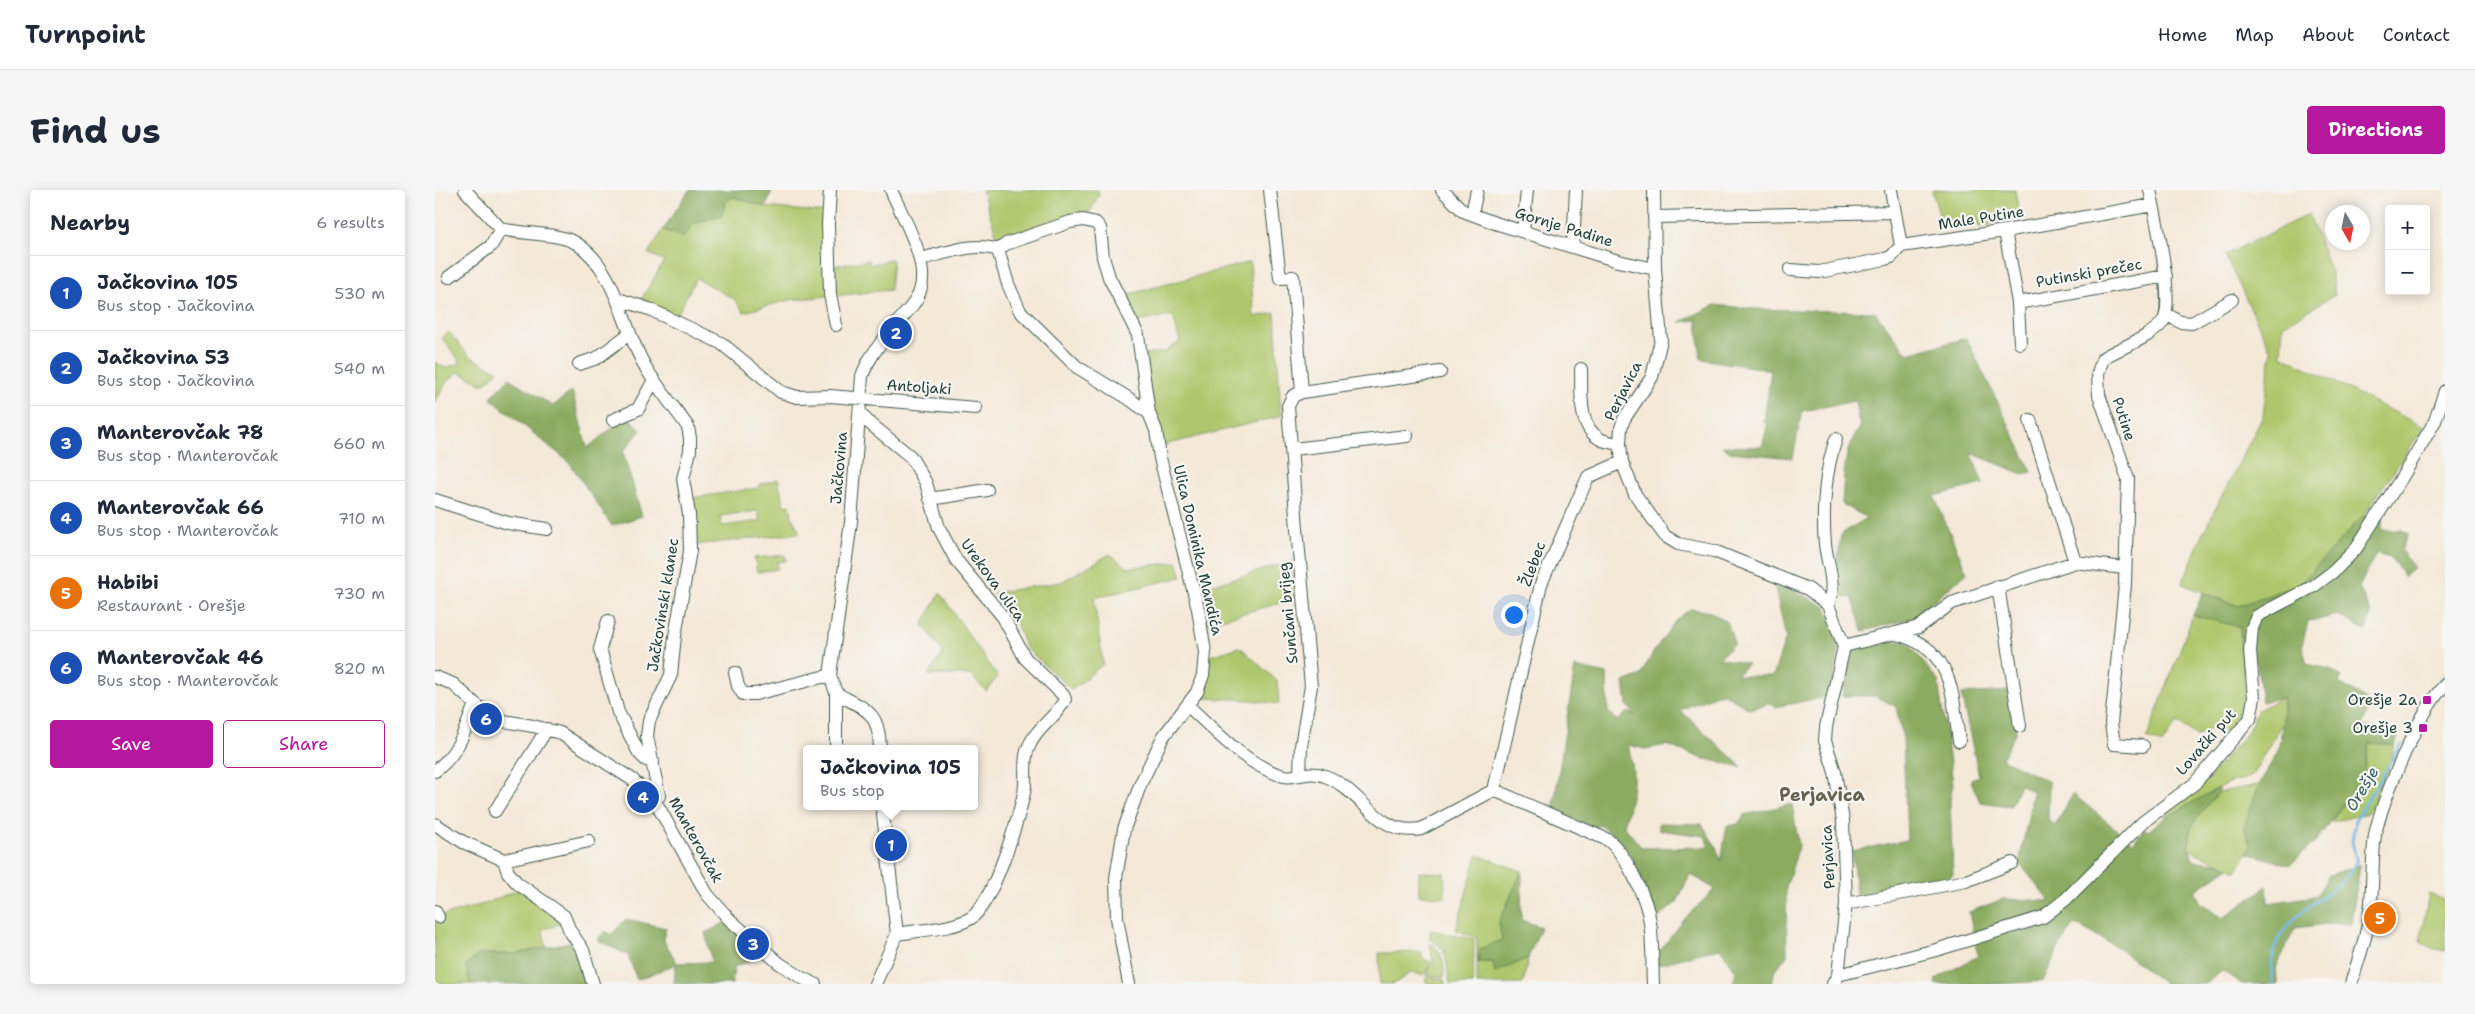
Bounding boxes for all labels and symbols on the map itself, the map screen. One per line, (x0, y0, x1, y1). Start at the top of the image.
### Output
street label: Male Putine (1937, 201, 2025, 235)
street label: Gornje Padine (1512, 203, 1616, 251)
north arrow (2325, 205, 2370, 250)
street label: Putinski prečec (2034, 254, 2144, 292)
pin: 2 (880, 314, 912, 352)
street label: Perjavica (1599, 357, 1647, 424)
street label: Antoljaki (886, 375, 952, 399)
street label: Putine (2108, 395, 2140, 443)
street label: Jačkovina (826, 430, 852, 505)
street label: Ulica Dominika Mandića (1169, 463, 1228, 638)
street label: Urekova ulica (956, 535, 1030, 626)
street label: Jačkovinski klanec (643, 537, 683, 673)
street label: Žlebec (1515, 538, 1550, 589)
street label: Sunčani brijeg (1274, 561, 1302, 665)
your location (1501, 602, 1527, 628)
place label: Orešje 2a (2348, 690, 2418, 710)
marker: Orešje 2a (2421, 694, 2433, 706)
pin: 6 (470, 700, 502, 738)
street label: Lovački put (2171, 704, 2241, 780)
place label: Orešje 3 (2353, 718, 2413, 738)
marker: Orešje 3 (2417, 722, 2429, 734)
water label: Orešje (2341, 763, 2383, 815)
pin: 4 (627, 778, 659, 816)
district label: Perjavica (1779, 783, 1865, 807)
street label: Manterovčak (664, 793, 728, 887)
street label: Perjavica (1816, 824, 1840, 890)
pin: 1 (875, 826, 907, 864)
pin: 5 (2364, 899, 2396, 937)
pin: 3 (737, 925, 769, 963)

